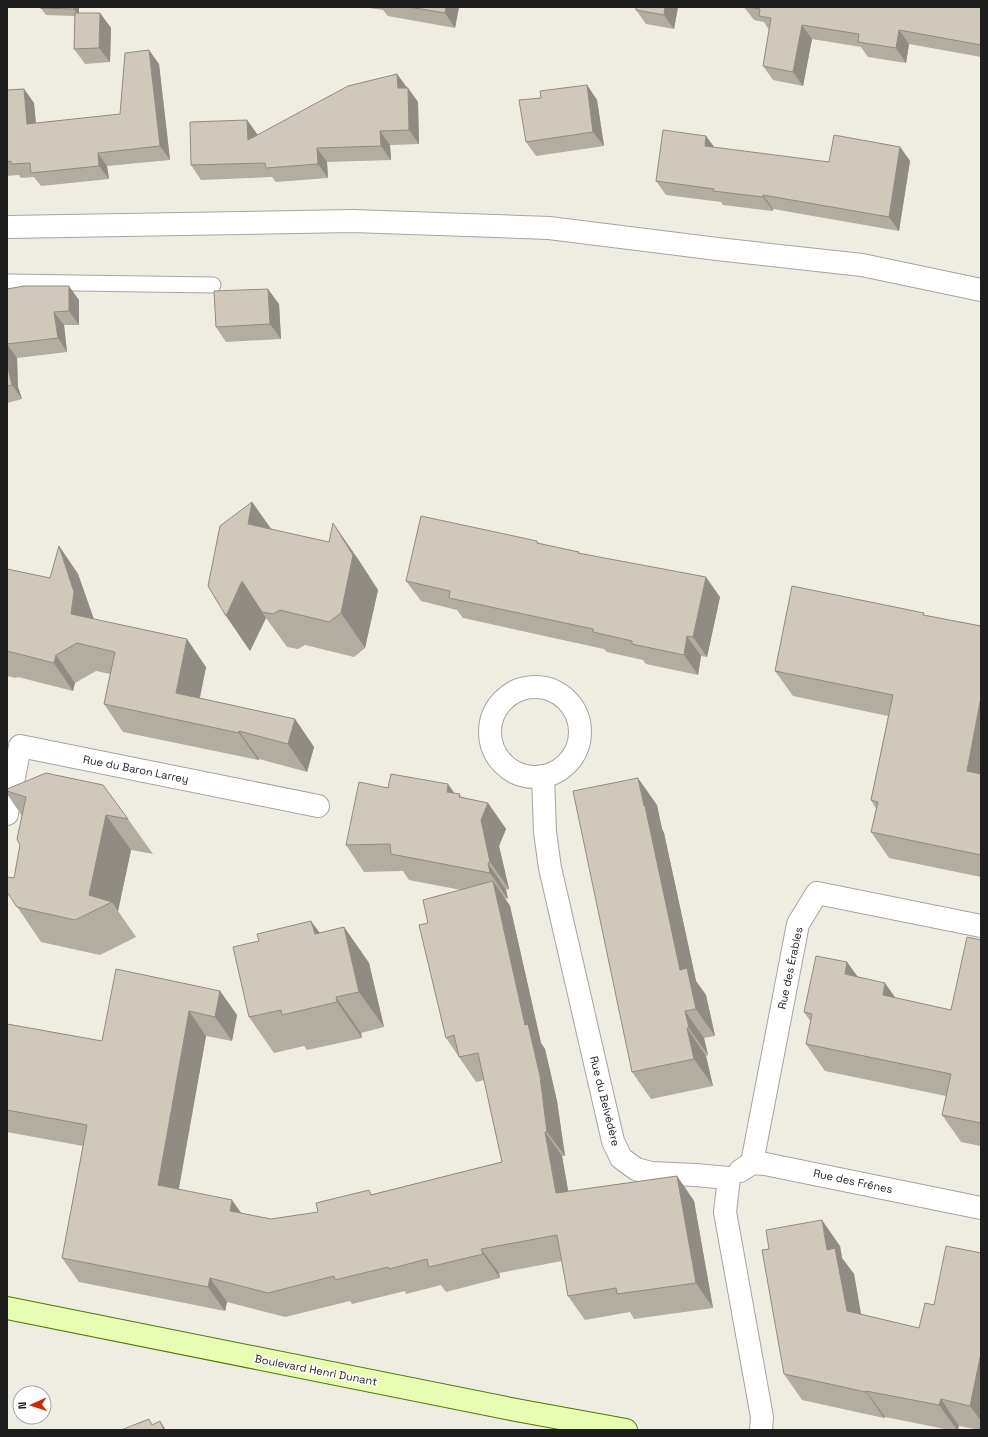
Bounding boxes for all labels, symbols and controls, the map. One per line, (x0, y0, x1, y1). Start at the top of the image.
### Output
street label: Rue du Baron Larrey (82, 752, 190, 786)
street label: Rue des Érables (774, 925, 806, 1010)
street label: Rue du Belvédère (587, 1054, 623, 1148)
street label: Rue des Frênes (812, 1166, 894, 1196)
street label: Boulevard Henri Dunant (254, 1351, 378, 1389)
north arrow (12, 1385, 52, 1425)
text: N (15, 1401, 29, 1410)

